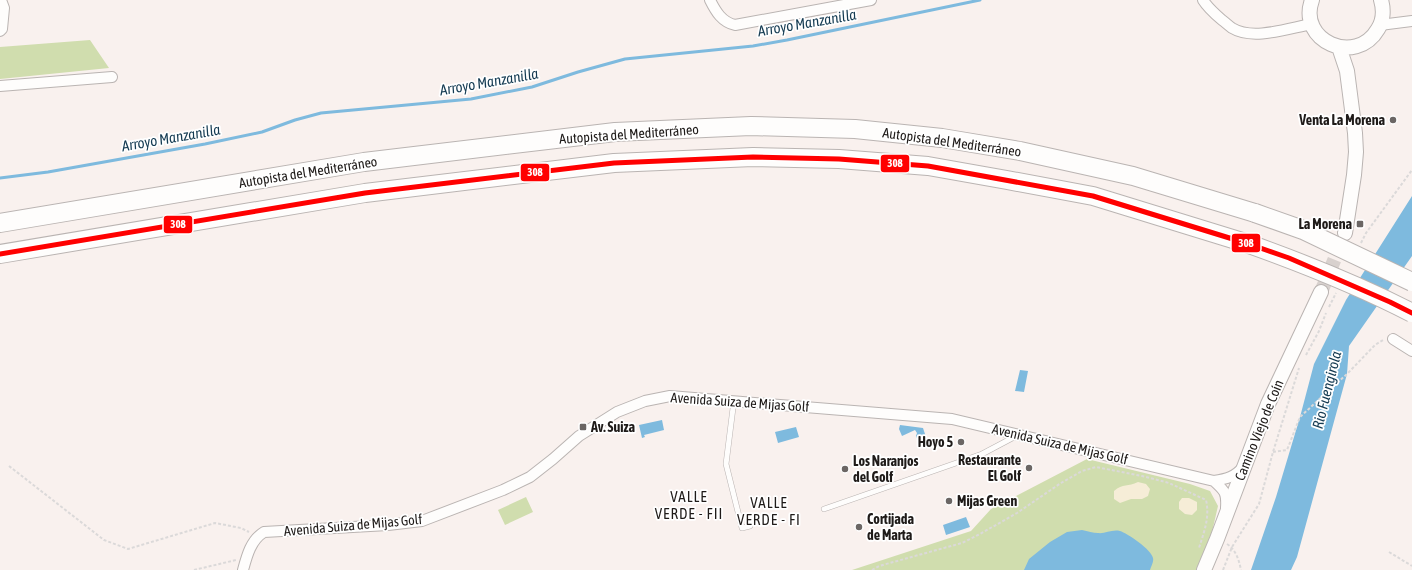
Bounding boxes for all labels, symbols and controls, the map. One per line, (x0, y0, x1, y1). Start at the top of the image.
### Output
water label: Arroyo Manzanilla (755, 5, 858, 40)
water label: Arroyo Manzanilla (437, 64, 540, 99)
place label: Venta La Morena (1298, 112, 1385, 128)
marker: Venta La Morena (1388, 115, 1398, 125)
water label: Arroyo Manzanilla (119, 120, 222, 155)
street label: Autopista del Mediterráneo (559, 121, 699, 147)
street label: Autopista del Mediterráneo (882, 124, 1022, 160)
street label: Autopista del Mediterráneo (238, 153, 378, 191)
line badge: 308 (880, 154, 910, 173)
text: 308 (887, 157, 903, 169)
line badge: 308 (520, 163, 550, 182)
text: 308 (527, 166, 543, 178)
line badge: 308 (163, 215, 193, 234)
place label: La Morena (1298, 216, 1352, 232)
text: 308 (170, 218, 186, 230)
marker: La Morena (1355, 219, 1365, 229)
line badge: 308 (1231, 233, 1261, 253)
text: 308 (1238, 237, 1254, 249)
water label: Rio Fuengirola (1309, 349, 1344, 431)
street label: Camino Viejo de Coín (1231, 377, 1287, 483)
street label: Avenida Suiza de Mijas Golf (670, 389, 810, 415)
place label: Av. Suiza (590, 419, 636, 435)
street label: Avenida Suiza de Mijas Golf (991, 421, 1130, 467)
marker: Av. Suiza (578, 422, 588, 432)
place label: Hoyo 5 (918, 434, 953, 450)
marker: Hoyo 5 (956, 437, 966, 447)
place label: Restaurante El Golf (958, 452, 1021, 484)
place label: Los Naranjos del Golf (853, 453, 919, 485)
marker: Restaurante El Golf (1024, 463, 1034, 473)
marker: Los Naranjos del Golf (840, 464, 850, 474)
district label: VALLE VERDE - FII (655, 488, 723, 522)
place label: Mijas Green (957, 493, 1017, 509)
district label: VALLE VERDE - FI (737, 494, 801, 528)
marker: Mijas Green (944, 496, 954, 506)
street label: Avenida Suiza de Mijas Golf (283, 511, 423, 539)
place label: Cortijada de Marta (867, 511, 914, 543)
marker: Cortijada de Marta (854, 522, 864, 532)

